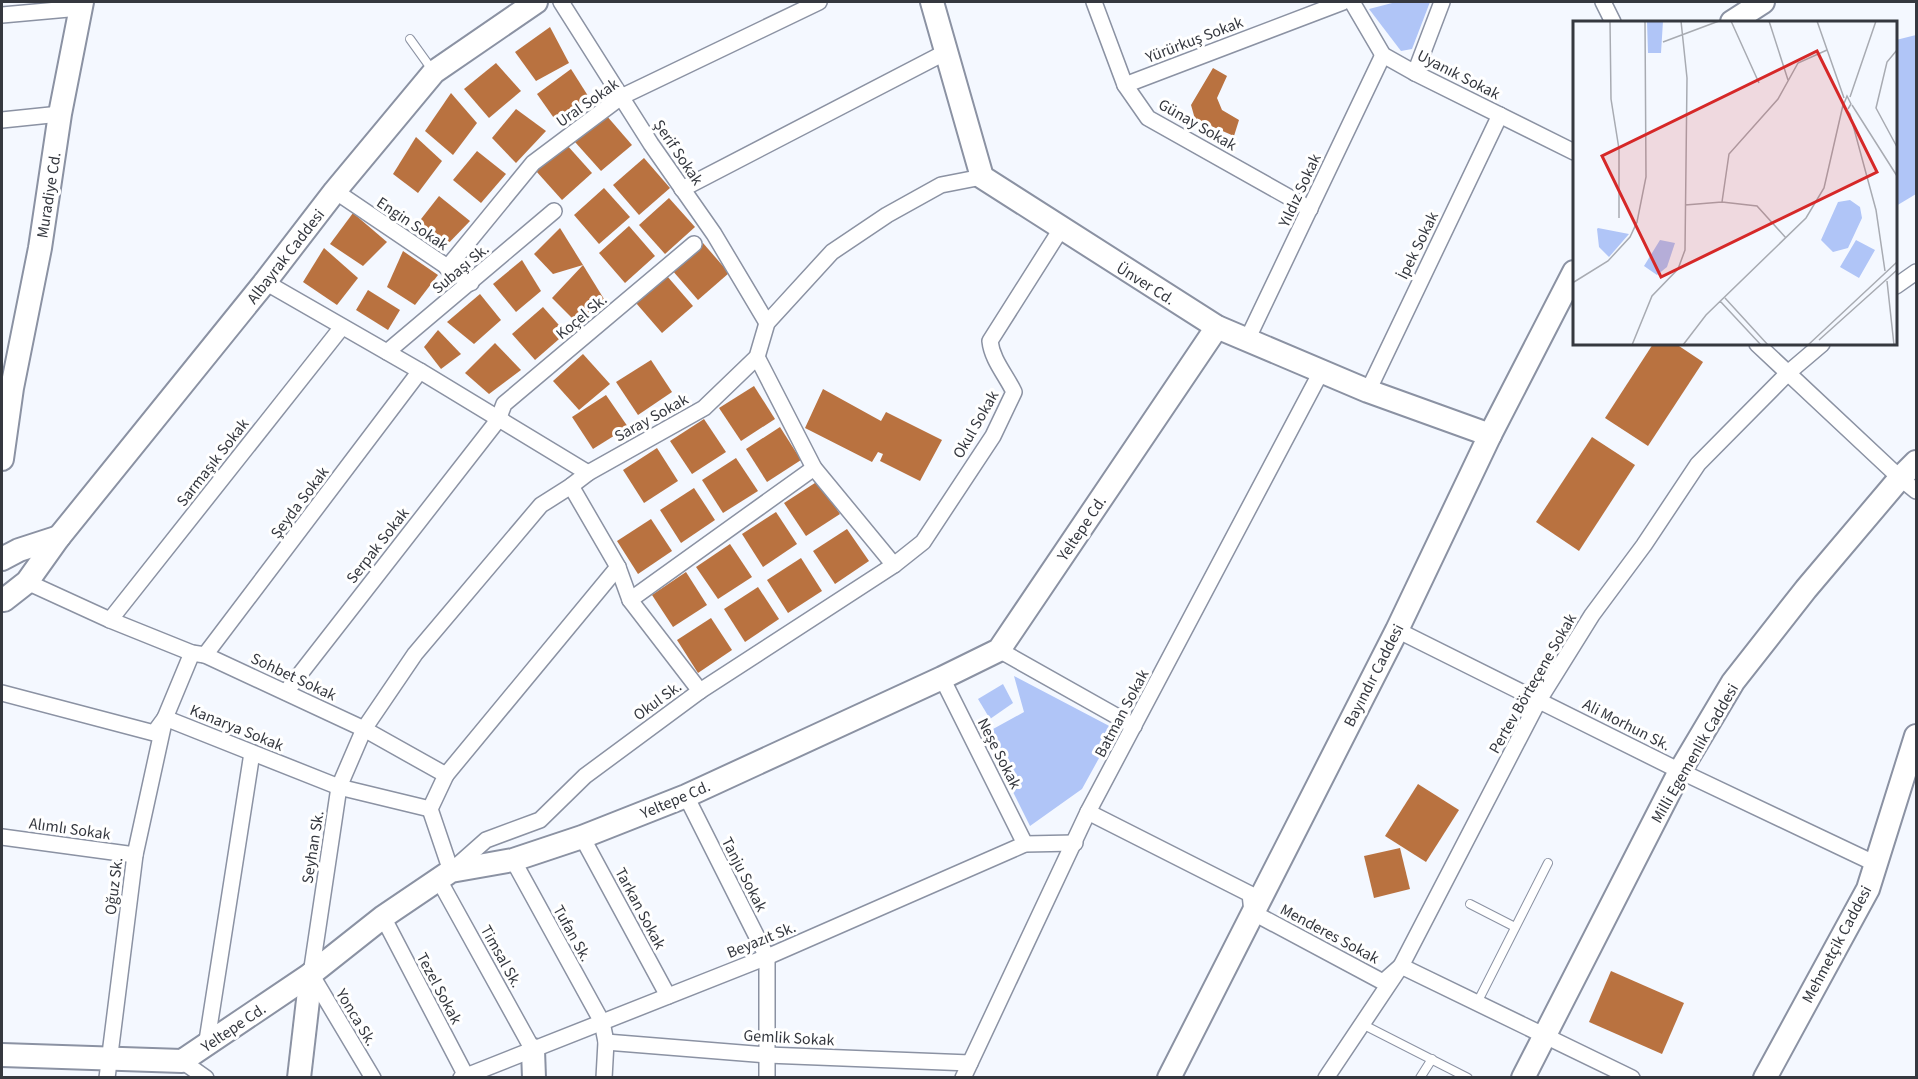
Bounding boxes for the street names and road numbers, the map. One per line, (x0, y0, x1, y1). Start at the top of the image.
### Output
street label: Yürürkuş Sokak (1141, 11, 1246, 69)
street label: Uyanık Sokak (1413, 45, 1504, 105)
street label: Ural Sokak (552, 73, 623, 132)
street label: Günay Sokak (1154, 94, 1241, 156)
street label: Şerif Sokak (648, 115, 708, 190)
street label: Muradiye Cd. (31, 150, 67, 240)
street label: Yıldız Sokak (1273, 150, 1327, 232)
street label: Engin Sokak (372, 192, 453, 256)
street label: Albayrak Caddesi (242, 205, 330, 309)
street label: İpek Sokak (1392, 208, 1444, 283)
street label: Subaşı Sk. (427, 238, 494, 299)
street label: Ünver Cd. (1112, 257, 1179, 310)
street label: Koçel Sk. (551, 289, 612, 345)
street label: Okul Sokak (948, 386, 1004, 463)
street label: Saray Sokak (611, 388, 693, 447)
street label: Sarmaşık Sokak (171, 414, 254, 511)
street label: Şeyda Sokak (265, 462, 334, 543)
street label: Yeltepe Cd. (1051, 492, 1112, 566)
street label: Serpak Sokak (341, 503, 414, 588)
street label: Pertev Börteçene Sokak (1484, 609, 1582, 758)
street label: Bayındır Caddesi (1338, 620, 1409, 731)
street label: Sohbet Sokak (247, 647, 340, 706)
street label: Batman Sokak (1089, 665, 1154, 761)
street label: Okul Sk. (629, 676, 686, 726)
street label: Milli Egemenlik Caddesi (1646, 680, 1744, 827)
street label: Ali Morhun Sk. (1579, 693, 1674, 756)
street label: Kanarya Sokak (186, 699, 287, 757)
street label: Neşe Sokak (972, 714, 1026, 793)
street label: Yeltepe Cd. (636, 775, 714, 825)
street label: Seyhan Sk. (296, 809, 330, 885)
street label: Alımlı Sokak (28, 812, 112, 846)
street label: Tanju Sokak (716, 833, 772, 916)
street label: Oğuz Sk. (100, 856, 128, 916)
street label: Tarkan Sokak (609, 864, 671, 953)
street label: Mehmetçik Caddesi (1797, 882, 1877, 1007)
street label: Menderes Sokak (1276, 899, 1383, 969)
street label: Tufan Sk. (548, 901, 597, 966)
street label: Beyazıt Sk. (724, 916, 799, 964)
street label: Timsal Sk. (475, 921, 527, 992)
street label: Tezel Sokak (411, 949, 467, 1028)
street label: Yonca Sk. (330, 984, 382, 1050)
street label: Yeltepe Cd. (196, 998, 270, 1058)
street label: Gemlik Sokak (743, 1025, 835, 1051)

